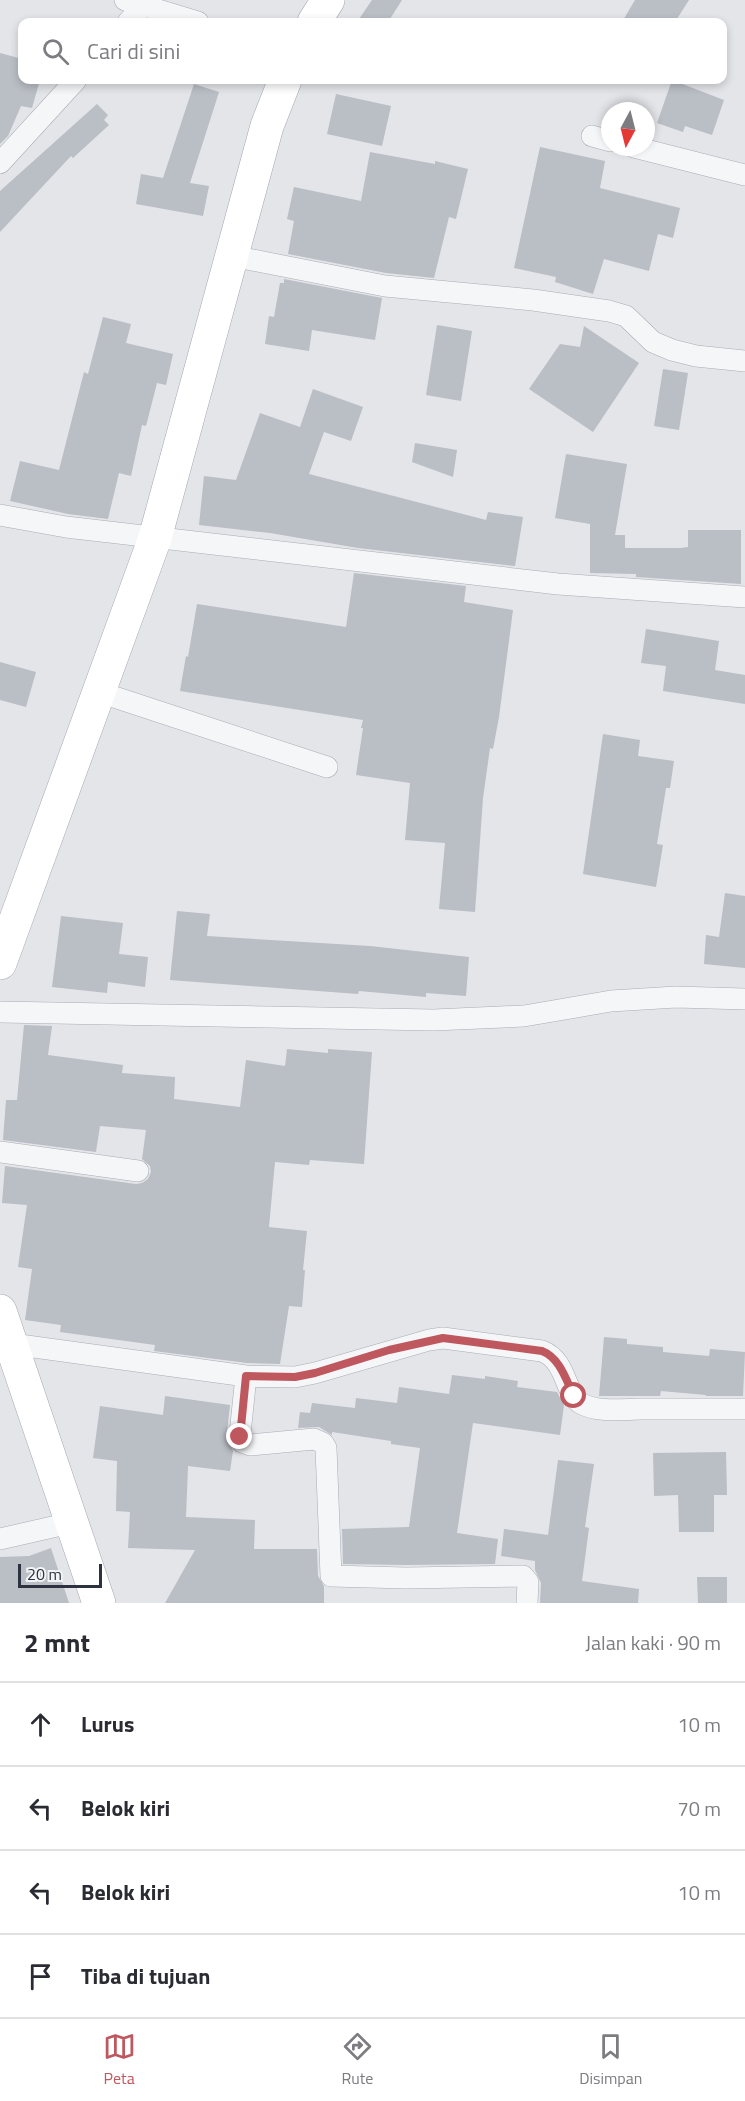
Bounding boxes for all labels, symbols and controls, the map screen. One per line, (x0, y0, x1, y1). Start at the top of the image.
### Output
search box (18, 18, 727, 84)
text: Cari di sini (87, 34, 180, 68)
icon: search (39, 35, 72, 68)
north arrow (601, 102, 655, 156)
route start (560, 1382, 586, 1408)
route end (226, 1423, 252, 1449)
scale bar (18, 1561, 102, 1588)
text: 20 m (27, 1562, 62, 1586)
text: 2 mnt (24, 1623, 90, 1662)
text: Jalan kaki · 90 m (585, 1627, 721, 1658)
text: Lurus (81, 1707, 134, 1741)
icon: ahead (24, 1708, 57, 1741)
text: 10 m (677, 1709, 721, 1740)
text: Belok kiri (81, 1791, 170, 1825)
icon: left (24, 1792, 57, 1825)
text: 70 m (677, 1793, 721, 1824)
text: Belok kiri (81, 1875, 170, 1909)
icon: left (24, 1876, 57, 1909)
text: 10 m (677, 1877, 721, 1908)
text: Tiba di tujuan (81, 1959, 210, 1993)
icon: arrive (24, 1960, 57, 1993)
tab: Peta (103, 2030, 136, 2090)
tab: Rute (341, 2030, 374, 2090)
tab: Disimpan (579, 2030, 642, 2090)

